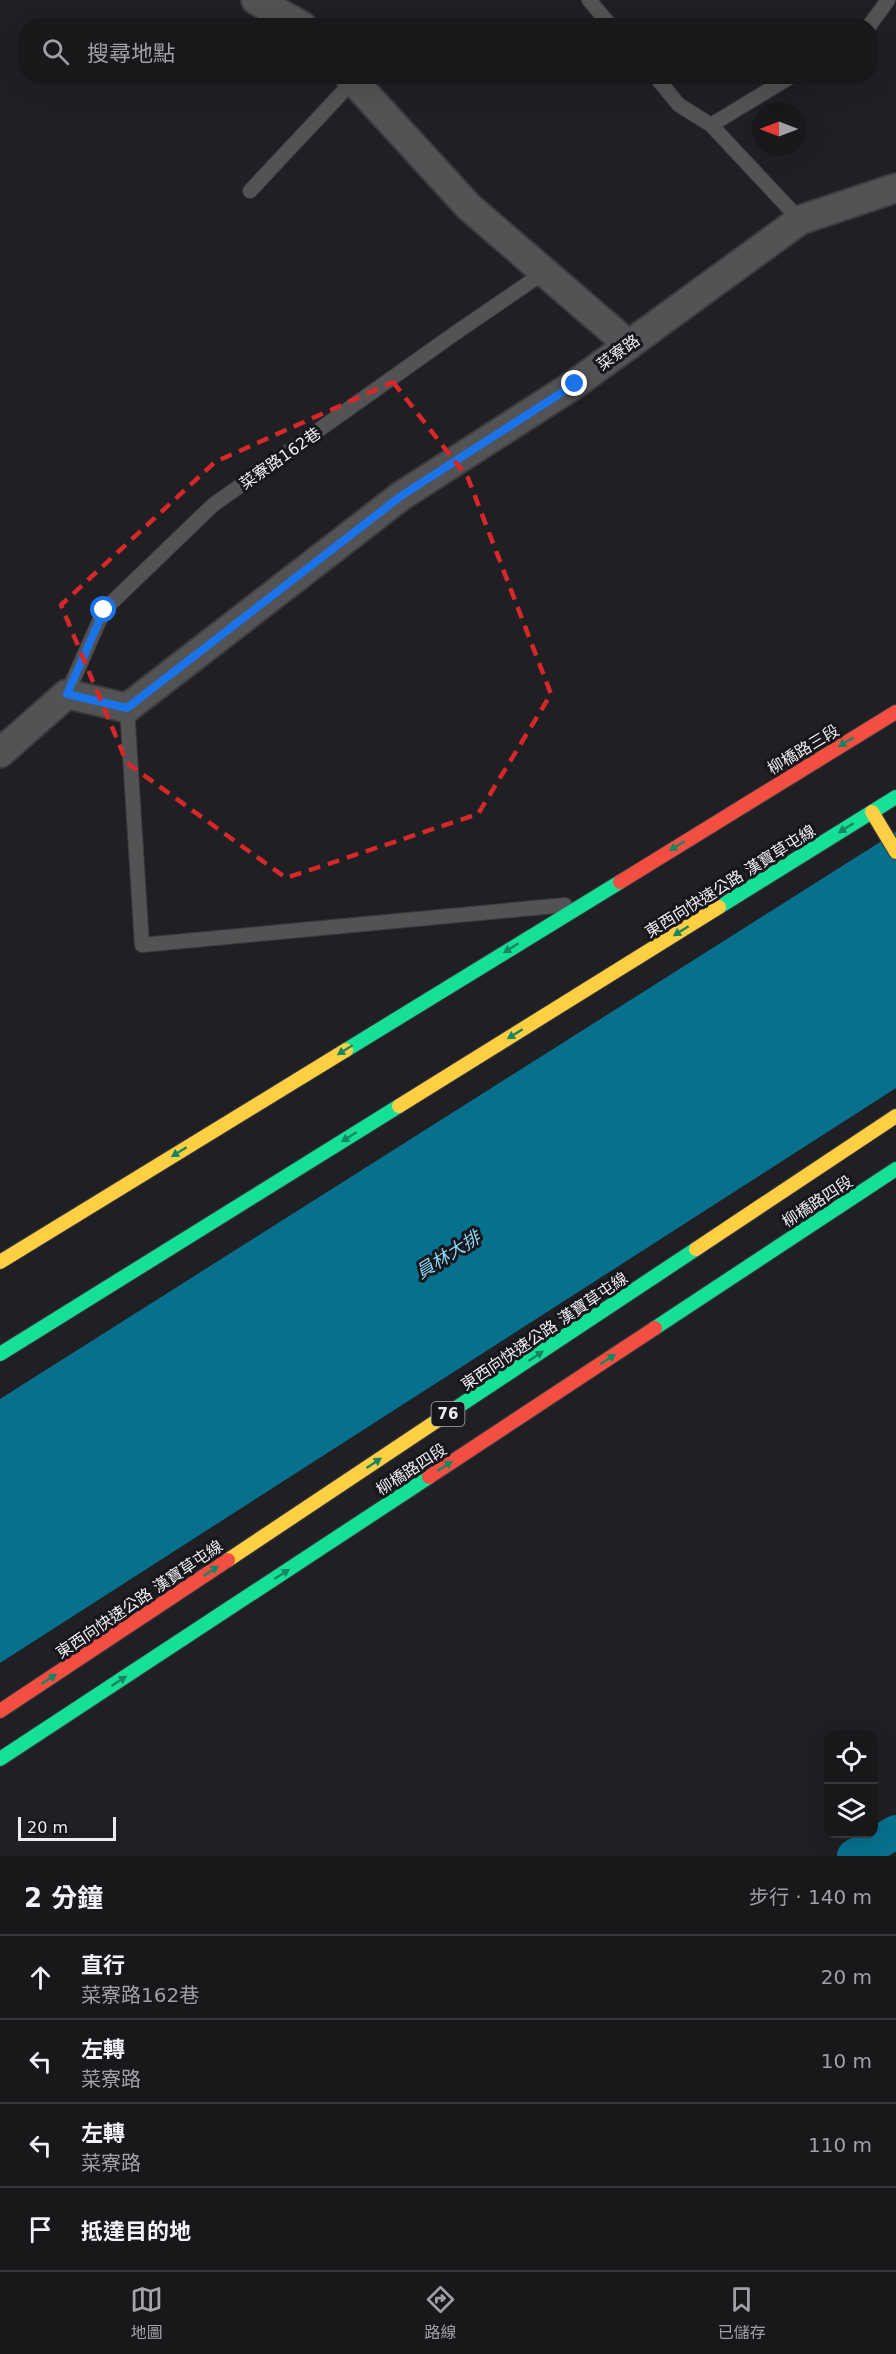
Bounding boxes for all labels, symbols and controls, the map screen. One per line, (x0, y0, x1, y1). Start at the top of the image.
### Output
search box (18, 18, 878, 84)
icon: search (39, 35, 72, 68)
text: 搜尋地點 (87, 41, 175, 66)
north arrow (752, 102, 806, 156)
street label: 菜寮路 (593, 331, 643, 374)
route end (561, 370, 587, 396)
street label: 菜寮路162巷 (236, 424, 324, 493)
route start (90, 596, 116, 622)
street label: 柳橋路三段 (764, 721, 842, 778)
one-way arrow (838, 737, 854, 748)
street label: 東西向快速公路 漢寶草屯線 (642, 821, 819, 942)
one-way arrow (838, 823, 854, 834)
one-way arrow (669, 840, 685, 851)
one-way arrow (673, 926, 689, 937)
one-way arrow (503, 943, 519, 954)
one-way arrow (507, 1029, 523, 1040)
one-way arrow (337, 1045, 353, 1056)
one-way arrow (341, 1131, 357, 1142)
one-way arrow (171, 1147, 187, 1158)
street label: 柳橋路四段 (779, 1172, 856, 1231)
water label: 員林大排 (412, 1226, 486, 1283)
street label: 東西向快速公路 漢寶草屯線 (457, 1268, 631, 1394)
one-way arrow (528, 1350, 545, 1361)
one-way arrow (599, 1353, 615, 1365)
road number: 76 (432, 1402, 464, 1426)
street label: 柳橋路四段 (373, 1440, 450, 1499)
one-way arrow (366, 1458, 382, 1469)
one-way arrow (437, 1461, 453, 1472)
street label: 東西向快速公路 漢寶草屯線 (52, 1536, 226, 1662)
one-way arrow (203, 1565, 219, 1577)
one-way arrow (274, 1568, 290, 1579)
one-way arrow (41, 1674, 57, 1685)
one-way arrow (111, 1676, 127, 1687)
map controls (824, 1730, 878, 1838)
button: locate (824, 1730, 878, 1784)
button: layers (824, 1784, 878, 1838)
scale bar (18, 1814, 116, 1842)
text: 20 m (27, 1818, 68, 1837)
text: 2 分鐘 (24, 1883, 103, 1913)
text: 步行 · 140 m (749, 1885, 872, 1909)
text: 直行 (81, 1953, 125, 1978)
icon: ahead (24, 1961, 57, 1994)
text: 20 m (821, 1965, 872, 1989)
text: 菜寮路162巷 (81, 1983, 199, 2007)
text: 左轉 (81, 2037, 125, 2062)
icon: left (24, 2045, 57, 2078)
text: 10 m (821, 2049, 872, 2073)
text: 菜寮路 (81, 2067, 141, 2091)
text: 左轉 (81, 2121, 125, 2146)
icon: left (24, 2129, 57, 2162)
text: 110 m (808, 2133, 872, 2157)
text: 菜寮路 (81, 2151, 141, 2175)
icon: arrive (24, 2213, 57, 2246)
text: 抵達目的地 (81, 2219, 191, 2244)
tab: 地圖 (130, 2283, 163, 2343)
tab: 路線 (424, 2283, 457, 2343)
tab: 已儲存 (718, 2283, 766, 2343)

